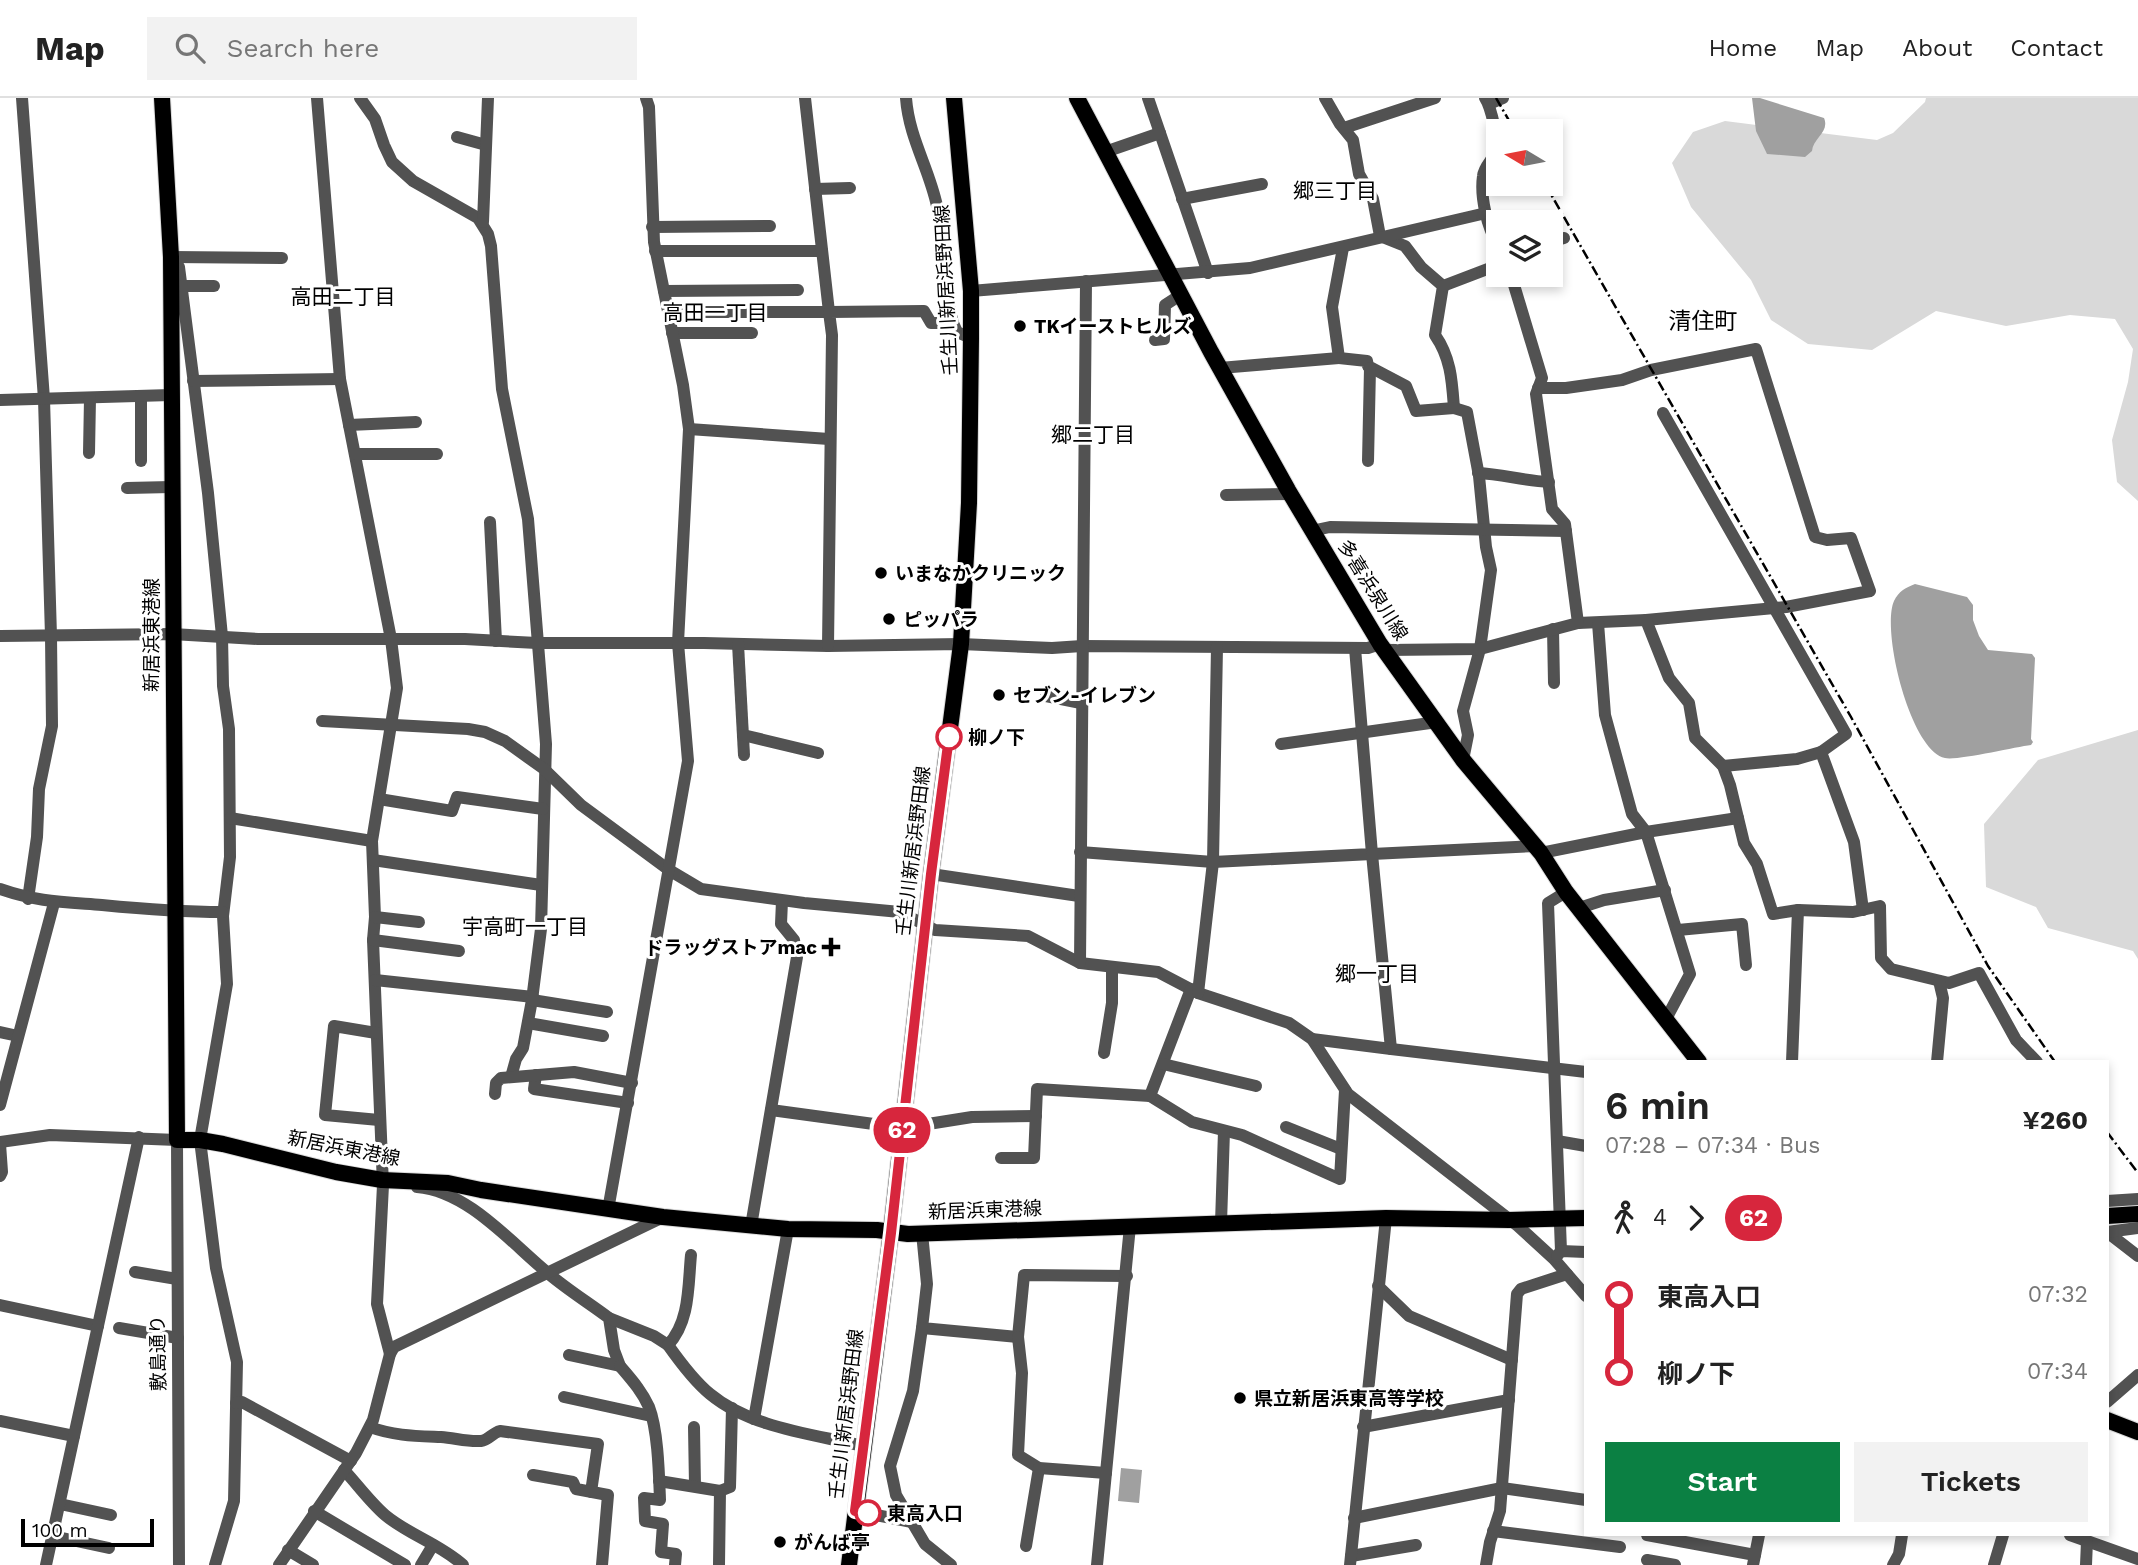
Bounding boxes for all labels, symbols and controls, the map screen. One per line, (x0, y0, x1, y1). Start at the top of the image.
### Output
search box (147, 17, 637, 80)
text: Map (35, 29, 105, 68)
icon: search (171, 29, 209, 67)
text: Search here (227, 33, 379, 63)
text: Home (1709, 34, 1777, 62)
text: Map (1815, 34, 1864, 62)
text: About (1902, 34, 1972, 62)
text: Contact (2010, 34, 2103, 62)
north arrow (1486, 119, 1563, 196)
map controls (1486, 119, 1563, 287)
district label: 郷三丁目 (1293, 178, 1377, 203)
street label: 壬生川新居浜野田線 (930, 204, 962, 376)
button: layers (1486, 210, 1563, 287)
district label: 高田二丁目 (291, 284, 396, 309)
district label: 高田一丁目 (663, 300, 768, 325)
district label: 清住町 (1669, 308, 1738, 335)
place label: TKイーストヒルズ (1034, 315, 1192, 338)
marker: TKイーストヒルズ (1012, 318, 1028, 334)
district label: 郷二丁目 (1051, 422, 1135, 447)
street label: 多喜浜泉川線 (1333, 536, 1413, 644)
place label: いまなかクリニック (895, 562, 1066, 585)
marker: いまなかクリニック (873, 565, 889, 581)
street label: 新居浜東港線 (140, 578, 163, 692)
place label: ピッパラ (903, 608, 979, 631)
marker: ピッパラ (881, 611, 897, 627)
place label: セブン-イレブン (1013, 684, 1156, 707)
marker: セブン-イレブン (991, 687, 1007, 703)
marker: 柳ノ下 (936, 724, 962, 750)
place label: 柳ノ下 (968, 726, 1025, 749)
street label: 壬生川新居浜野田線 (891, 765, 935, 937)
district label: 宇高町一丁目 (462, 914, 588, 939)
place label: ドラッグストアmac (644, 936, 817, 959)
marker: ドラッグストアmac (823, 939, 839, 955)
district label: 郷一丁目 (1335, 961, 1419, 986)
text: 6 min (1605, 1084, 1710, 1128)
text: ¥260 (2022, 1105, 2088, 1135)
line badge: 62 (870, 1107, 934, 1153)
text: 62 (887, 1116, 917, 1144)
street label: 新居浜東港線 (286, 1126, 402, 1170)
text: 07:28 – 07:34 · Bus (1605, 1132, 1820, 1159)
street label: 新居浜東港線 (928, 1197, 1042, 1223)
icon: walk (1605, 1199, 1643, 1237)
icon: forward (1677, 1199, 1715, 1237)
text: 4 (1653, 1204, 1667, 1231)
text: 62 (1739, 1204, 1768, 1232)
text: 07:32 (2028, 1281, 2088, 1308)
text: 東高入口 (1657, 1282, 1761, 1312)
street label: 敷島通り (146, 1315, 170, 1391)
street label: 壬生川新居浜野田線 (824, 1328, 868, 1500)
text: 07:34 (2027, 1358, 2088, 1385)
text: 柳ノ下 (1657, 1359, 1735, 1389)
place label: 県立新居浜東高等学校 (1254, 1387, 1444, 1410)
marker: 県立新居浜東高等学校 (1232, 1390, 1248, 1406)
button: Start (1605, 1442, 1840, 1522)
button: Tickets (1854, 1442, 2088, 1522)
marker: 東高入口 (855, 1500, 881, 1526)
place label: 東高入口 (887, 1502, 963, 1525)
scale bar (21, 1516, 154, 1548)
text: 100 m (32, 1519, 88, 1542)
place label: がんば亭 (794, 1531, 870, 1554)
marker: がんば亭 (772, 1534, 788, 1550)

